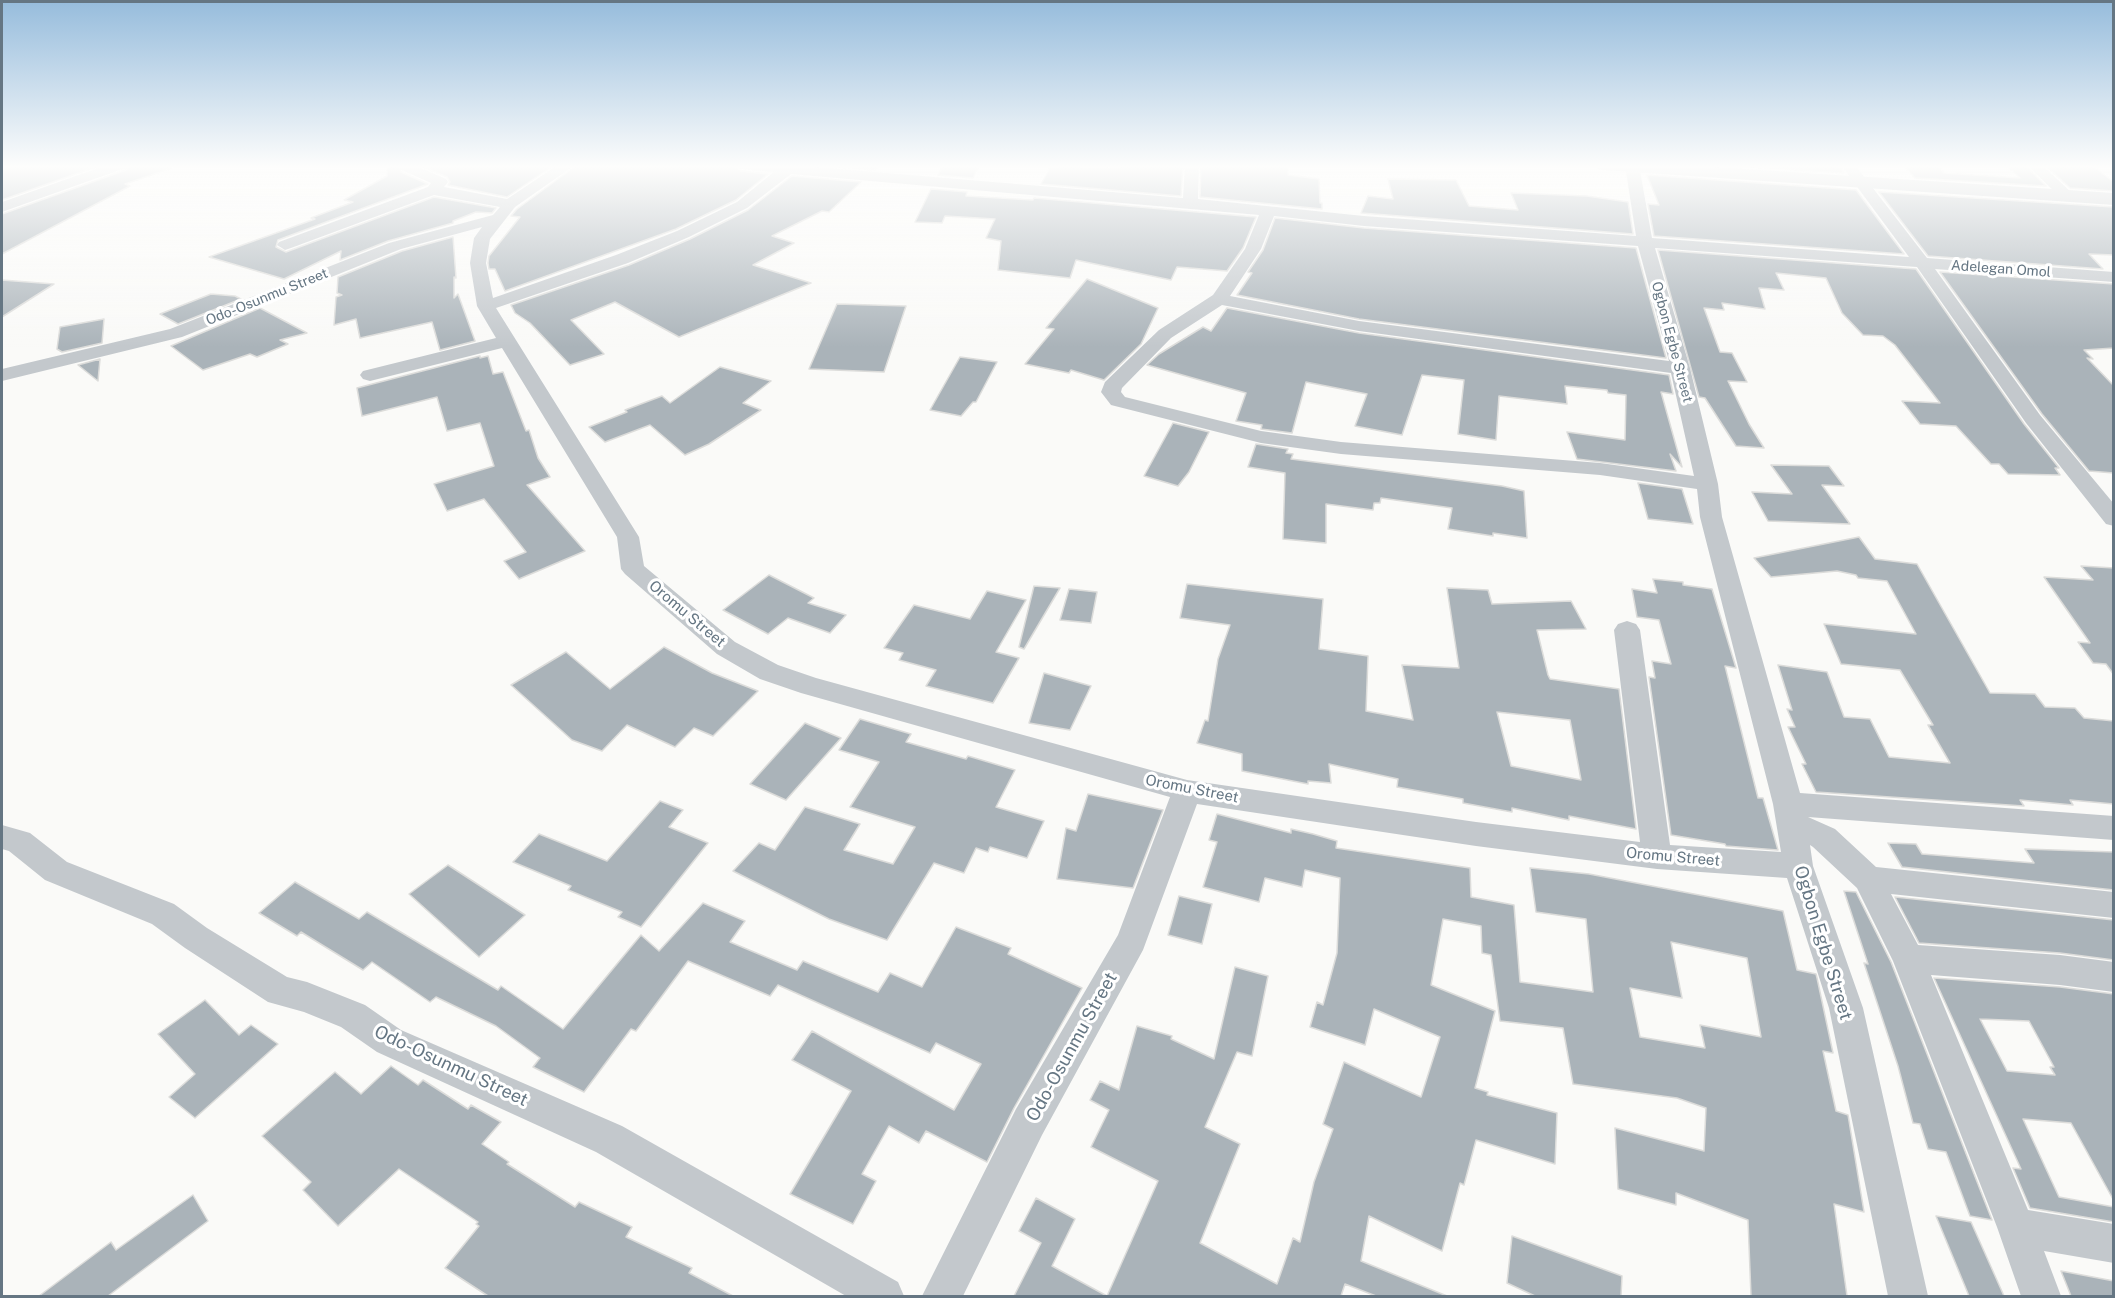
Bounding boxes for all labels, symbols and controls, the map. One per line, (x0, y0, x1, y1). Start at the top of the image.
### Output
street label: Adelegan Omol (1951, 257, 2051, 281)
street label: Odo-Osunmu Street (204, 265, 330, 329)
street label: Ogbon Egbe Street (1648, 280, 1696, 404)
street label: Oromu Street (645, 577, 729, 651)
street label: Oromu Street (1144, 771, 1240, 807)
street label: Oromu Street (1625, 844, 1721, 870)
street label: Ogbon Egbe Street (1789, 863, 1857, 1023)
street label: Odo-Osunmu Street (1022, 969, 1122, 1125)
street label: Odo-Osunmu Street (371, 1021, 531, 1111)

